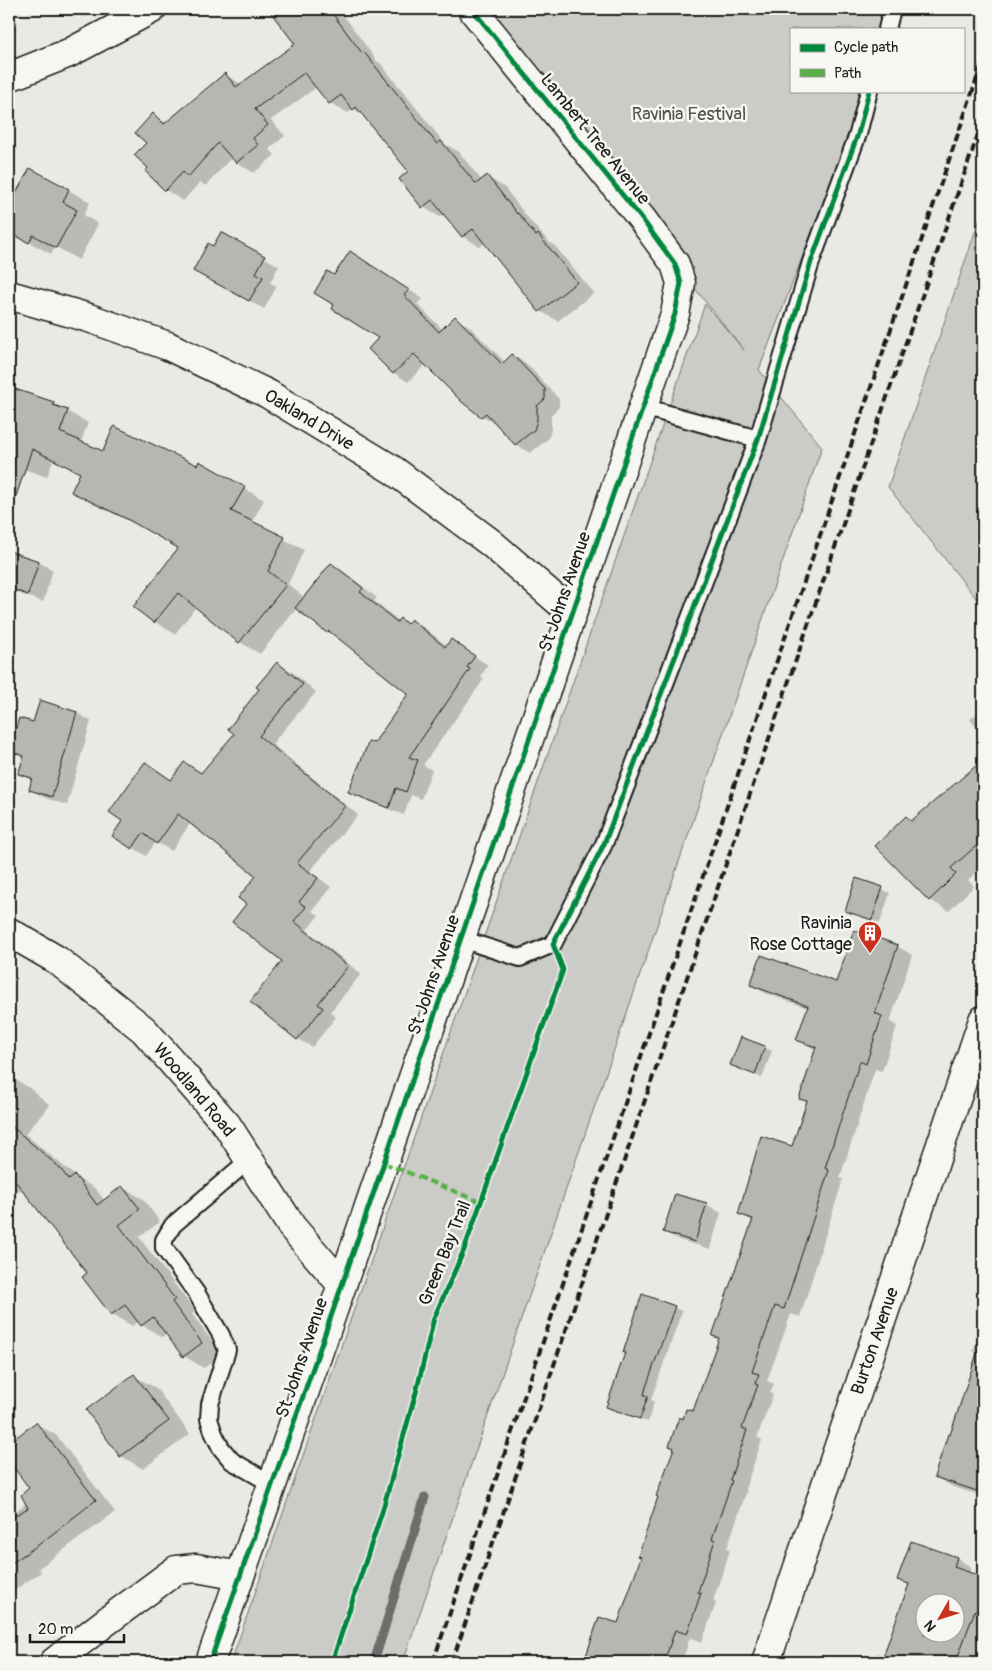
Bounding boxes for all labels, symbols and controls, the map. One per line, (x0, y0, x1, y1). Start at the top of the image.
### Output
legend (790, 28, 964, 92)
text: Cycle path (834, 38, 898, 57)
text: Path (834, 64, 861, 83)
street label: Lambert Tree Avenue (535, 69, 655, 209)
park label: Ravinia Festival (632, 103, 746, 126)
street label: Oakland Drive (260, 384, 358, 456)
street label: St Johns Avenue (534, 529, 596, 655)
street label: St Johns Avenue (403, 912, 465, 1038)
place label: Ravinia Rose Cottage (750, 912, 852, 956)
building icon: Ravinia Rose Cottage (857, 920, 883, 954)
street label: Woodland Road (148, 1038, 240, 1142)
street label: Green Bay Trail (413, 1197, 477, 1309)
street label: Burton Avenue (846, 1284, 904, 1398)
street label: St Johns Avenue (271, 1295, 333, 1421)
north arrow (914, 1594, 964, 1644)
scale bar (30, 1611, 124, 1643)
text: N (921, 1617, 940, 1635)
text: 20 m (38, 1620, 73, 1639)

